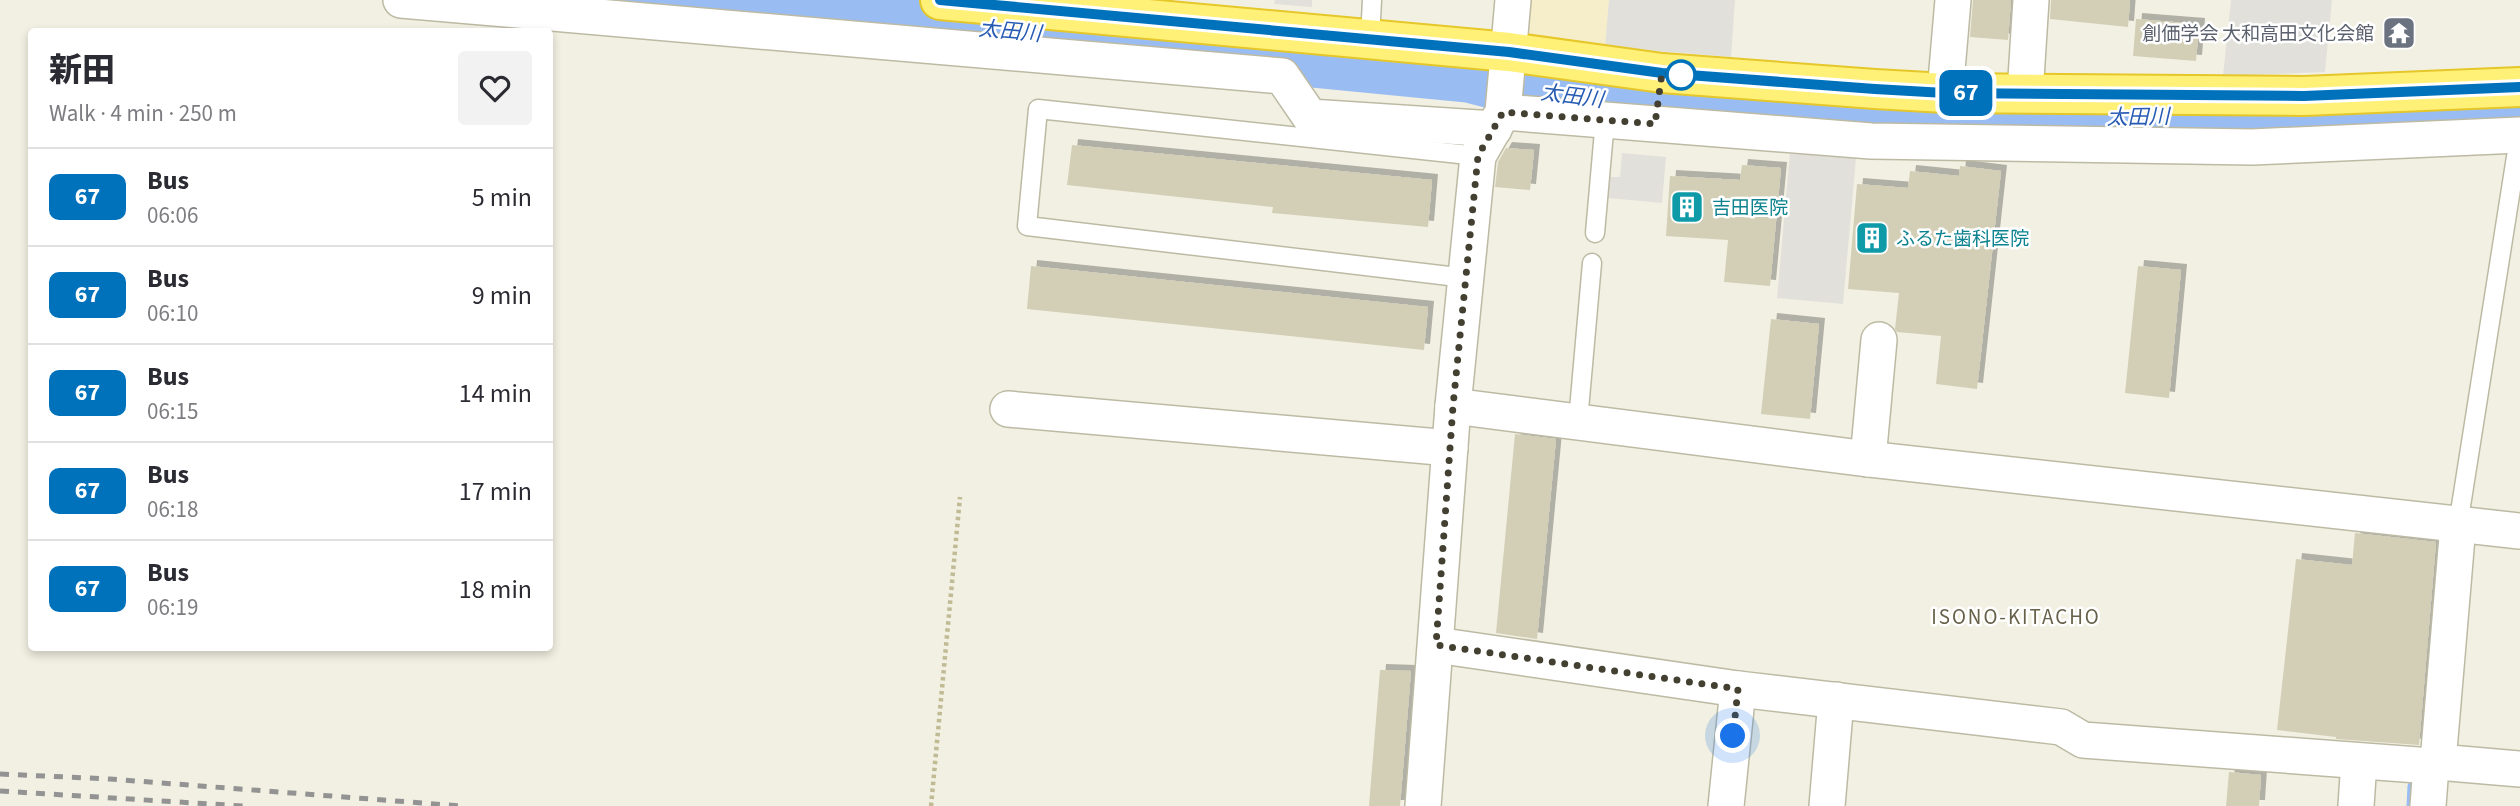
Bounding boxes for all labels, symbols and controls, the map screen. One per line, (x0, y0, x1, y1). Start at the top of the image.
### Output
water label: 太田川 (977, 13, 1045, 49)
temple icon: 創価学会 大和高田文化会館 (2380, 14, 2418, 52)
place label: 創価学会 大和高田文化会館 (2142, 21, 2374, 48)
text: 新田 (49, 47, 115, 94)
button: heart (458, 51, 532, 125)
unlabelled marker (1666, 60, 1696, 90)
line badge: 67 (1934, 70, 1997, 116)
text: 67 (1953, 75, 1979, 110)
water label: 太田川 (1539, 77, 1607, 115)
text: Walk · 4 min · 250 m (49, 97, 237, 130)
water label: 太田川 (2106, 101, 2172, 133)
text: Bus (147, 162, 189, 199)
text: 67 (75, 179, 100, 214)
text: 5 min (472, 179, 532, 216)
building icon: 吉田医院 (1668, 188, 1706, 226)
place label: 吉田医院 (1712, 195, 1788, 222)
text: 06:06 (147, 199, 198, 232)
building icon: ふるた歯科医院 (1853, 219, 1891, 257)
place label: ふるた歯科医院 (1896, 226, 2029, 253)
text: Bus (147, 260, 189, 297)
text: 67 (75, 277, 100, 312)
text: 9 min (472, 277, 532, 314)
text: 06:10 (147, 297, 198, 330)
text: Bus (147, 358, 189, 395)
text: 67 (75, 375, 100, 410)
text: 14 min (459, 375, 532, 412)
text: 06:15 (147, 395, 198, 428)
text: Bus (147, 456, 189, 493)
text: 67 (75, 473, 100, 508)
text: 17 min (459, 473, 532, 510)
text: 06:18 (147, 493, 198, 526)
text: Bus (147, 554, 189, 591)
text: 67 (75, 571, 100, 606)
text: 18 min (459, 571, 532, 608)
text: 06:19 (147, 591, 198, 624)
district label: ISONO-KITACHO (1931, 602, 2101, 632)
your location (1715, 718, 1750, 753)

